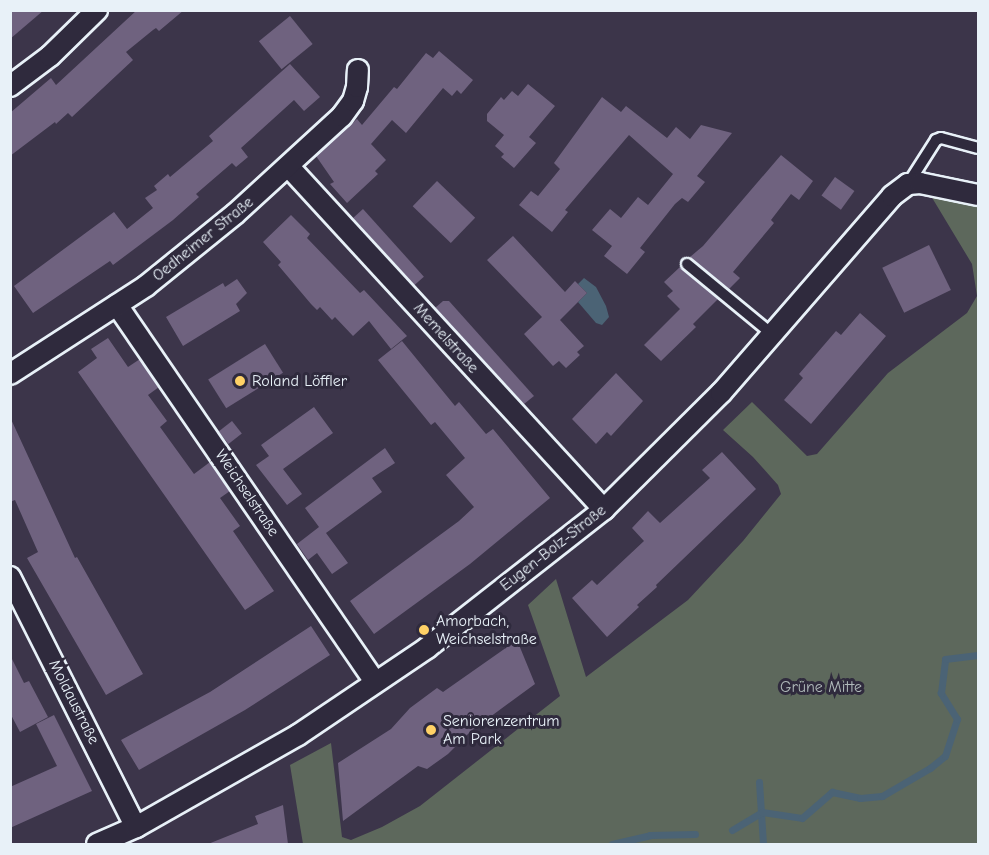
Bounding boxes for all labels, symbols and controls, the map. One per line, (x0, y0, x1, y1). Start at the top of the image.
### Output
street label: Oedheimer Straße (149, 192, 257, 286)
street label: Memelstraße (409, 299, 483, 377)
place label: Roland Löffler (252, 371, 347, 391)
marker: Roland Löffler (233, 374, 247, 388)
street label: Weichselstraße (211, 446, 283, 540)
street label: Eugen-Bolz-Straße (496, 501, 610, 595)
place label: Amorbach, Weichselstraße (436, 611, 537, 649)
marker: Amorbach, Weichselstraße (417, 623, 431, 637)
street label: Moldaustraße (45, 657, 103, 747)
park label: Grüne Mitte (780, 677, 862, 697)
place label: Seniorenzentrum Am Park (443, 711, 559, 749)
marker: Seniorenzentrum Am Park (424, 723, 438, 737)

